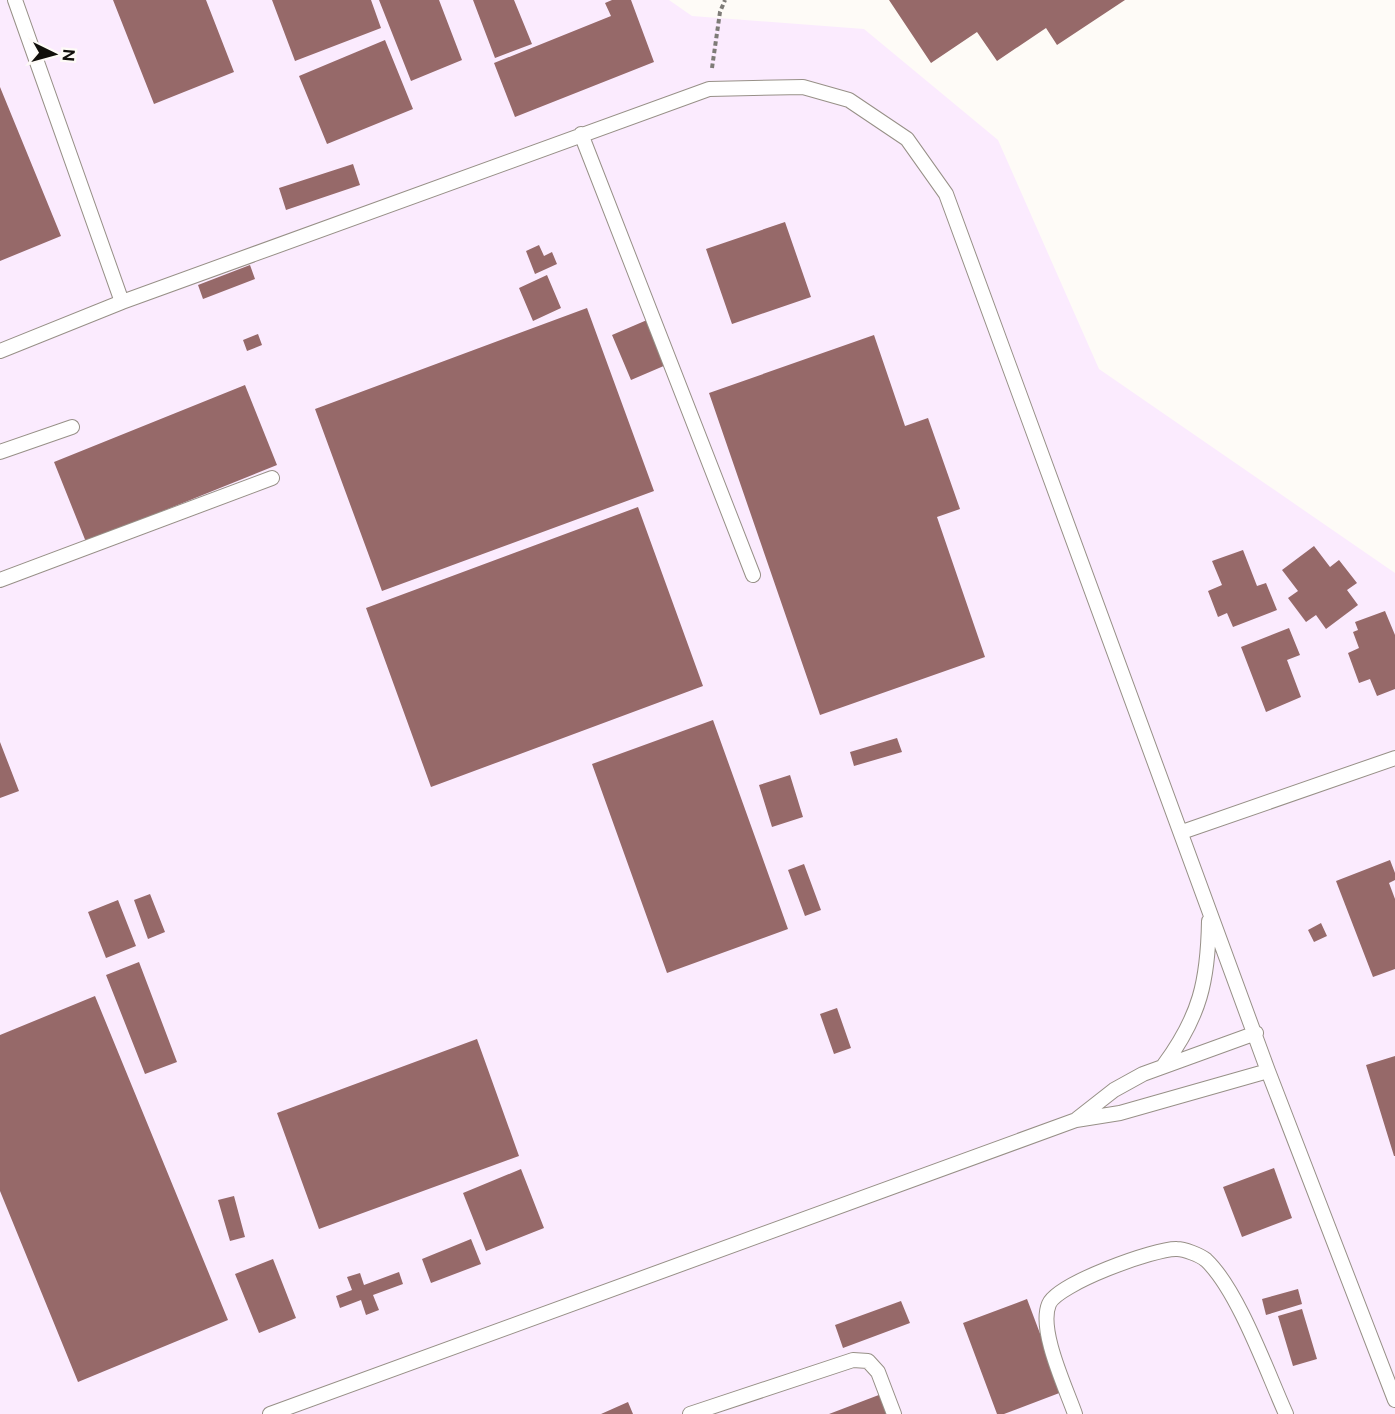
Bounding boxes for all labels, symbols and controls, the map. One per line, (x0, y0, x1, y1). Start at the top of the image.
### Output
north arrow (24, 24, 84, 84)
text: N (58, 48, 78, 62)

